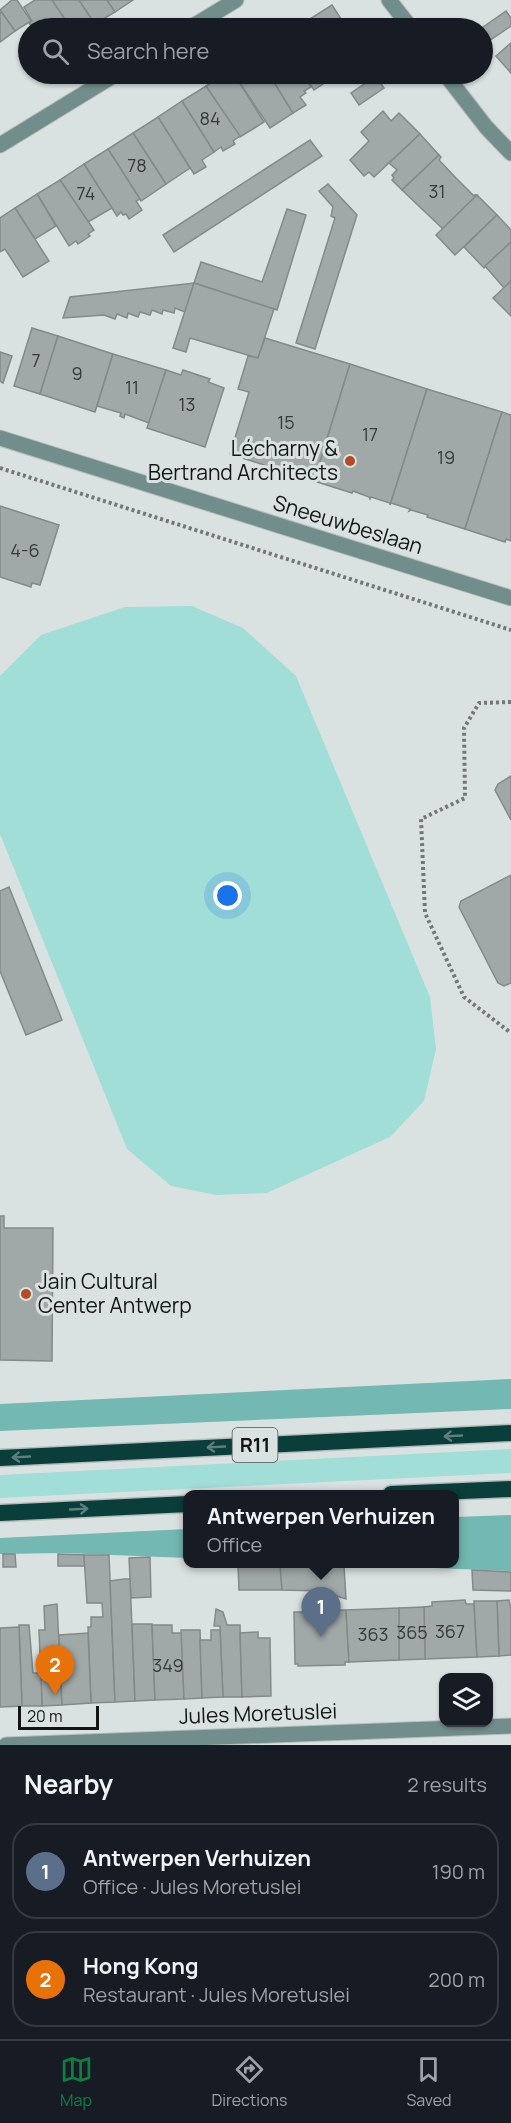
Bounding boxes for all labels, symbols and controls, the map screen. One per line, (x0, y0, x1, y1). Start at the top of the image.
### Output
search box (18, 18, 493, 84)
icon: search (39, 35, 72, 68)
text: Search here (87, 36, 209, 66)
house number: 84 (199, 106, 221, 130)
house number: 78 (127, 153, 147, 177)
house number: 31 (429, 179, 445, 203)
house number: 74 (77, 181, 95, 205)
house number: 7 (31, 348, 41, 372)
house number: 9 (71, 361, 83, 385)
house number: 11 (125, 375, 139, 399)
house number: 13 (179, 392, 195, 416)
house number: 15 (277, 410, 295, 434)
house number: 17 (362, 422, 378, 446)
place label: Lécharny & Bertrand Architects (148, 434, 338, 486)
house number: 19 (437, 445, 455, 469)
marker: Lécharny & Bertrand Architects (343, 454, 357, 468)
street label: Sneeuwbeslaan (270, 488, 426, 560)
house number: 4-6 (10, 538, 40, 562)
your location (213, 881, 242, 910)
place label: Jain Cultural Center Antwerp (38, 1267, 192, 1319)
marker: Jain Cultural Center Antwerp (19, 1287, 33, 1301)
road number: R11 (232, 1428, 278, 1462)
one-way arrow (443, 1431, 463, 1442)
one-way arrow (206, 1442, 226, 1453)
one-way arrow (12, 1451, 32, 1462)
popup (183, 1490, 459, 1568)
text: Antwerpen Verhuizen (207, 1501, 435, 1531)
one-way arrow (69, 1504, 89, 1515)
text: Office (207, 1531, 262, 1558)
pin: 1 (302, 1588, 340, 1637)
house number: 367 (435, 1619, 465, 1643)
house number: 365 (396, 1620, 428, 1644)
house number: 363 (357, 1622, 389, 1646)
pin: 2 (36, 1646, 74, 1695)
house number: 349 (152, 1653, 184, 1677)
map controls (439, 1673, 493, 1727)
button: layers (439, 1673, 493, 1727)
street label: Jules Moretuslei (178, 1696, 338, 1730)
scale bar (18, 1703, 99, 1730)
text: 20 m (27, 1705, 63, 1727)
text: Nearby (24, 1766, 113, 1802)
text: 2 results (407, 1771, 487, 1798)
text: Antwerpen Verhuizen (83, 1843, 311, 1873)
text: 1 (41, 1858, 50, 1885)
text: 190 m (432, 1858, 485, 1885)
text: Office · Jules Moretuslei (83, 1873, 301, 1900)
text: Hong Kong (83, 1951, 198, 1981)
text: 2 (40, 1966, 51, 1993)
text: 200 m (428, 1966, 485, 1993)
text: Restaurant · Jules Moretuslei (83, 1981, 350, 2008)
tab: Map (60, 2053, 93, 2111)
tab: Directions (212, 2053, 287, 2111)
tab: Saved (406, 2053, 451, 2111)

